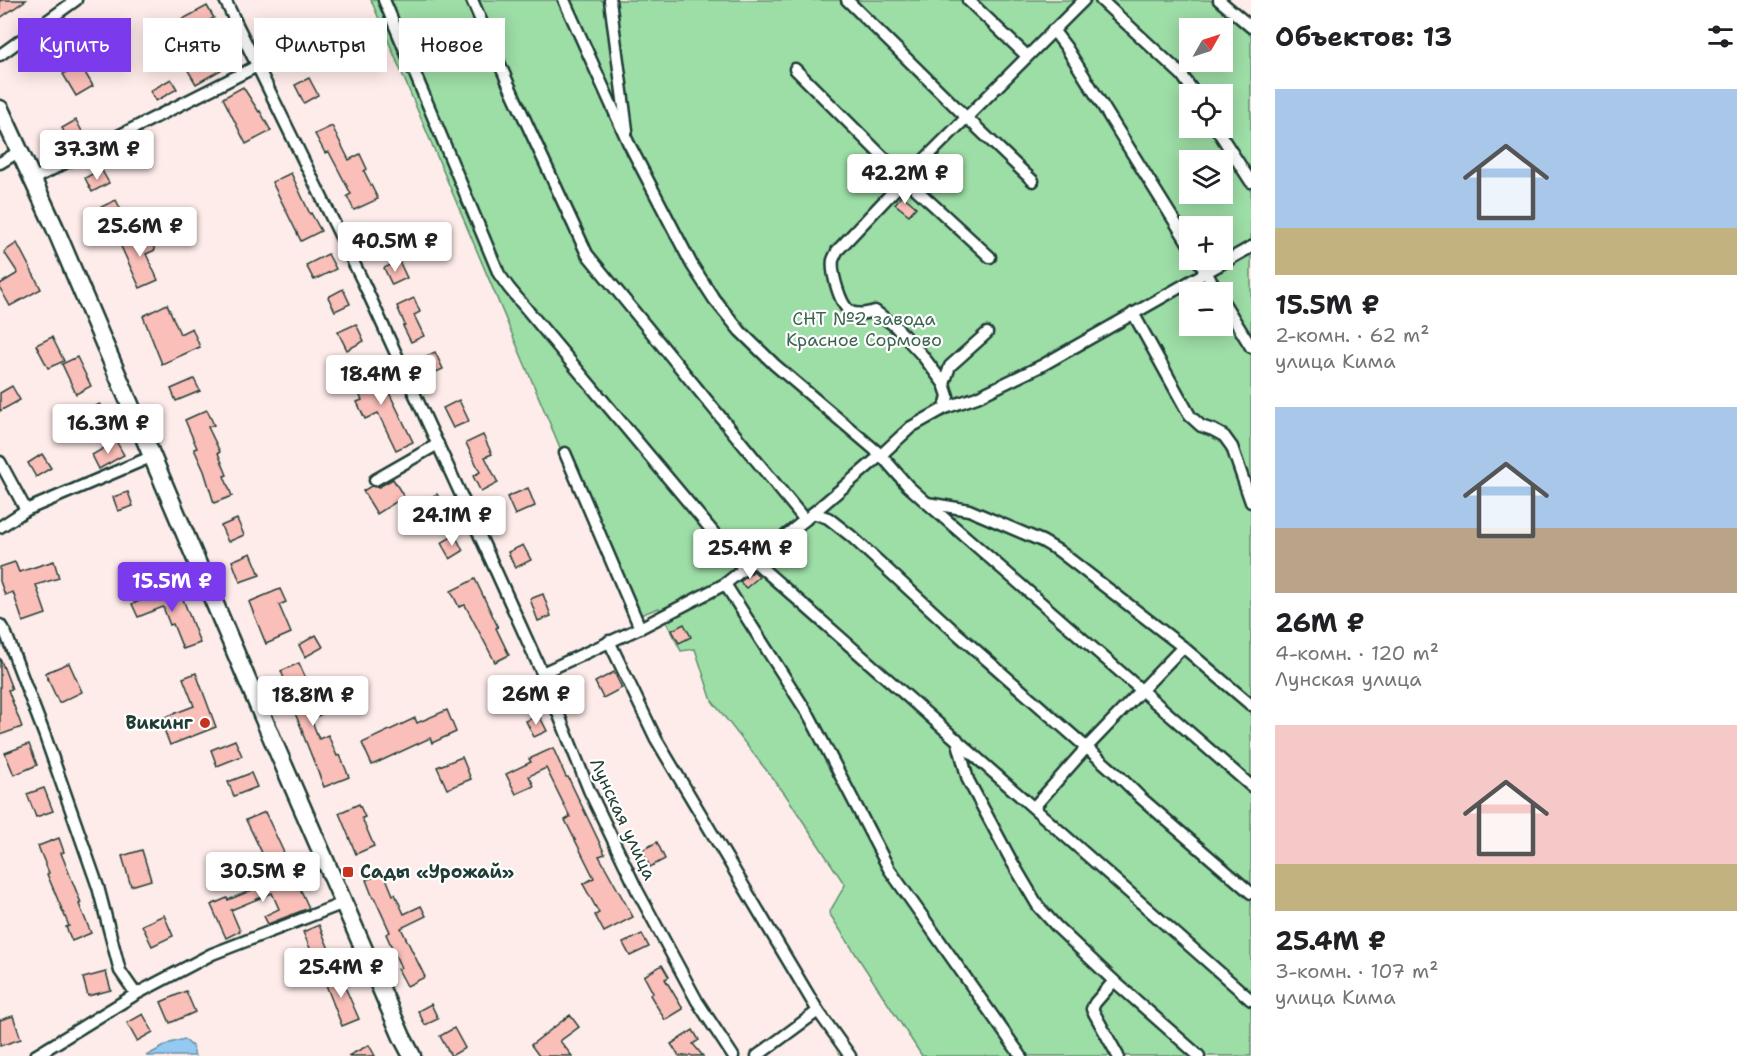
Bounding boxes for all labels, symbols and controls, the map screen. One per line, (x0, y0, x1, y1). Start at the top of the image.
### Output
chip: Купить (18, 18, 131, 72)
chip: Снять (143, 18, 242, 72)
chip: Фильтры (254, 18, 387, 72)
chip: Новое (399, 18, 505, 72)
north arrow (1179, 18, 1233, 72)
map controls (1179, 18, 1233, 336)
text: Объектов: 13 (1275, 19, 1452, 54)
icon: filters (1704, 20, 1737, 53)
button: locate (1179, 84, 1233, 138)
icon: home (1452, 128, 1560, 236)
pin: 37.3M ₽ (42, 130, 152, 181)
text: 37.3M ₽ (54, 136, 140, 162)
button: layers (1179, 150, 1233, 204)
pin: 42.2M ₽ (850, 154, 960, 205)
text: 42.2M ₽ (861, 160, 949, 186)
pin: 25.6M ₽ (85, 207, 195, 258)
text: 25.6M ₽ (97, 213, 183, 239)
button: + (1179, 216, 1233, 270)
pin: 40.5M ₽ (340, 222, 450, 273)
text: 40.5M ₽ (352, 228, 438, 254)
button: − (1179, 282, 1233, 336)
text: 15.5M ₽ (1275, 287, 1380, 322)
park label: СНТ №2 завода Красное Сормово (786, 307, 942, 352)
text: 2-комн. · 62 m² (1275, 322, 1429, 348)
text: улица Кима (1275, 348, 1396, 374)
pin: 18.4M ₽ (326, 355, 436, 406)
text: 18.4M ₽ (340, 361, 422, 387)
pin: 16.3M ₽ (53, 404, 163, 455)
text: 16.3M ₽ (66, 410, 150, 436)
icon: home (1452, 446, 1560, 554)
pin: 24.1M ₽ (397, 496, 507, 547)
text: 24.1M ₽ (412, 502, 492, 528)
pin: 25.4M ₽ (695, 529, 805, 580)
text: 25.4M ₽ (707, 535, 793, 561)
pin: 15.5M ₽ (117, 562, 227, 613)
text: 15.5M ₽ (132, 568, 212, 594)
text: 26M ₽ (1275, 605, 1365, 640)
text: 4-комн. · 120 m² (1275, 640, 1439, 666)
text: Лунская улица (1275, 666, 1422, 692)
pin: 26M ₽ (494, 675, 578, 726)
pin: 18.8M ₽ (258, 676, 368, 727)
text: 26M ₽ (502, 681, 570, 707)
text: 18.8M ₽ (271, 682, 355, 708)
place label: Викинг (125, 711, 194, 735)
marker: Викинг (198, 716, 212, 730)
street label: Лунская улица (584, 754, 662, 884)
icon: home (1452, 764, 1560, 872)
pin: 30.5M ₽ (208, 852, 318, 903)
text: 30.5M ₽ (220, 858, 306, 884)
place label: Сады «Урожай» (360, 860, 514, 884)
marker: Сады «Урожай» (341, 865, 355, 879)
text: 25.4M ₽ (1275, 923, 1386, 958)
pin: 25.4M ₽ (286, 948, 396, 999)
text: 25.4M ₽ (298, 954, 384, 980)
text: 3-комн. · 107 m² (1275, 958, 1439, 984)
text: улица Кима (1275, 984, 1396, 1010)

